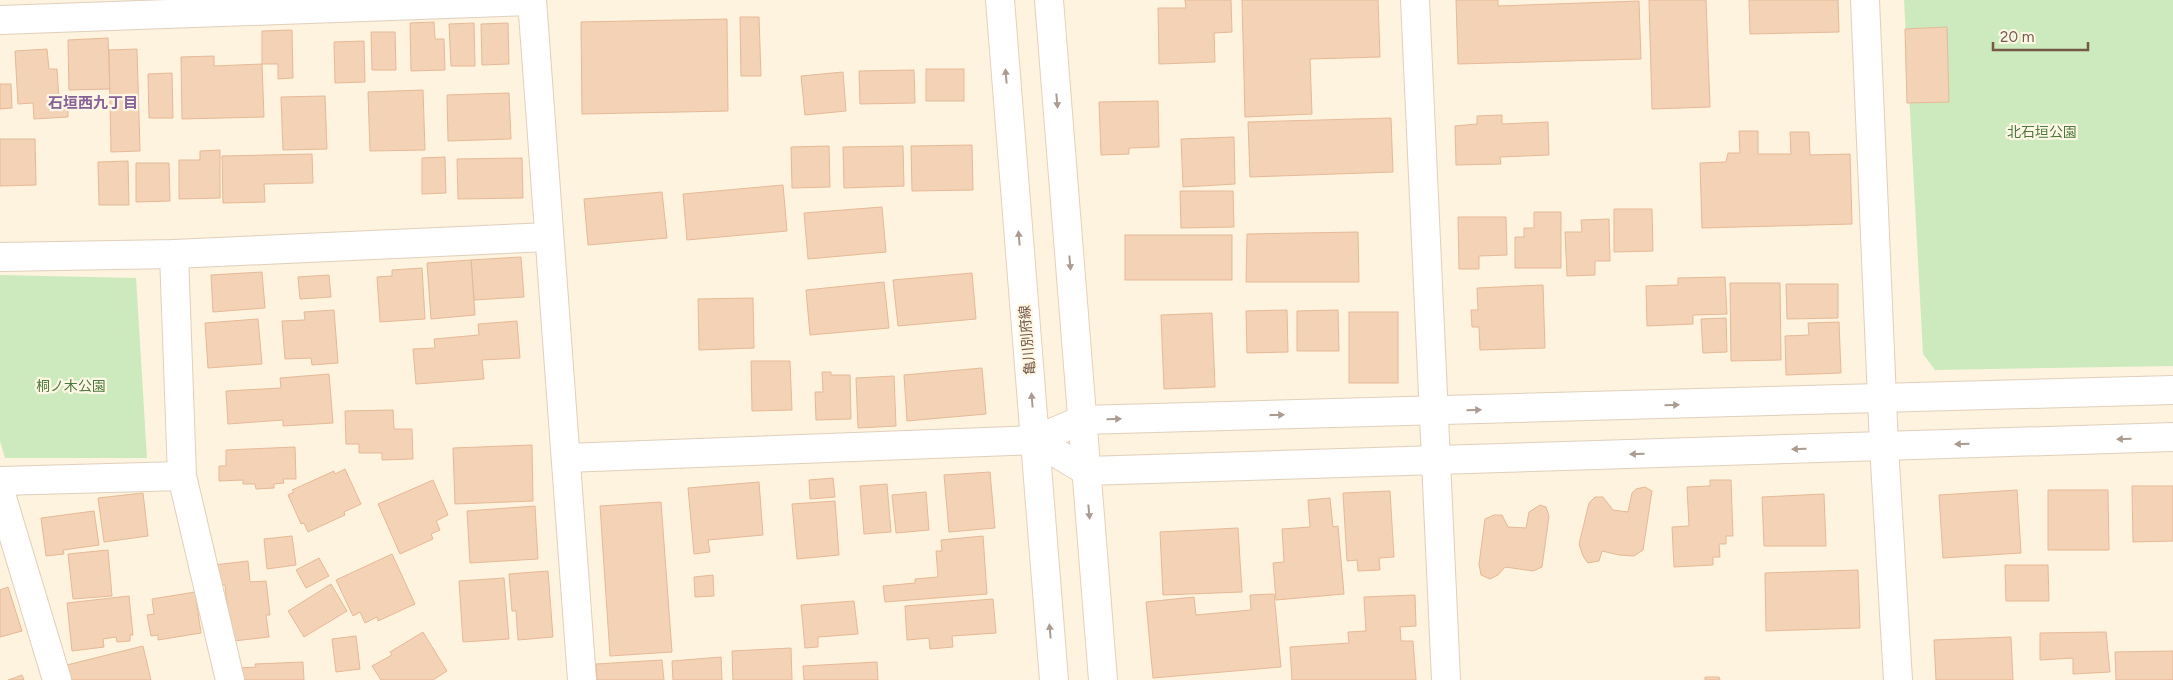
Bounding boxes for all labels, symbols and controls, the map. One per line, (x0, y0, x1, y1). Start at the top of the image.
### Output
scale bar (1993, 20, 2088, 52)
text: 20 m (2000, 28, 2034, 46)
one-way arrow (1001, 67, 1009, 83)
one-way arrow (1053, 93, 1061, 109)
district label: 石垣西九丁目 (48, 94, 138, 112)
park label: 北石垣公園 (2007, 124, 2077, 141)
one-way arrow (1014, 229, 1022, 245)
one-way arrow (1066, 255, 1074, 271)
street label: 亀川別府線 (1016, 304, 1039, 376)
park label: 桐ノ木公園 (36, 378, 106, 395)
one-way arrow (1027, 391, 1035, 407)
one-way arrow (1664, 400, 1680, 408)
one-way arrow (1467, 405, 1483, 413)
one-way arrow (1269, 410, 1285, 418)
one-way arrow (1107, 415, 1123, 423)
one-way arrow (2116, 435, 2132, 443)
one-way arrow (1954, 440, 1970, 448)
one-way arrow (1791, 445, 1807, 453)
one-way arrow (1629, 450, 1645, 458)
one-way arrow (1086, 504, 1094, 520)
one-way arrow (1046, 623, 1054, 639)

